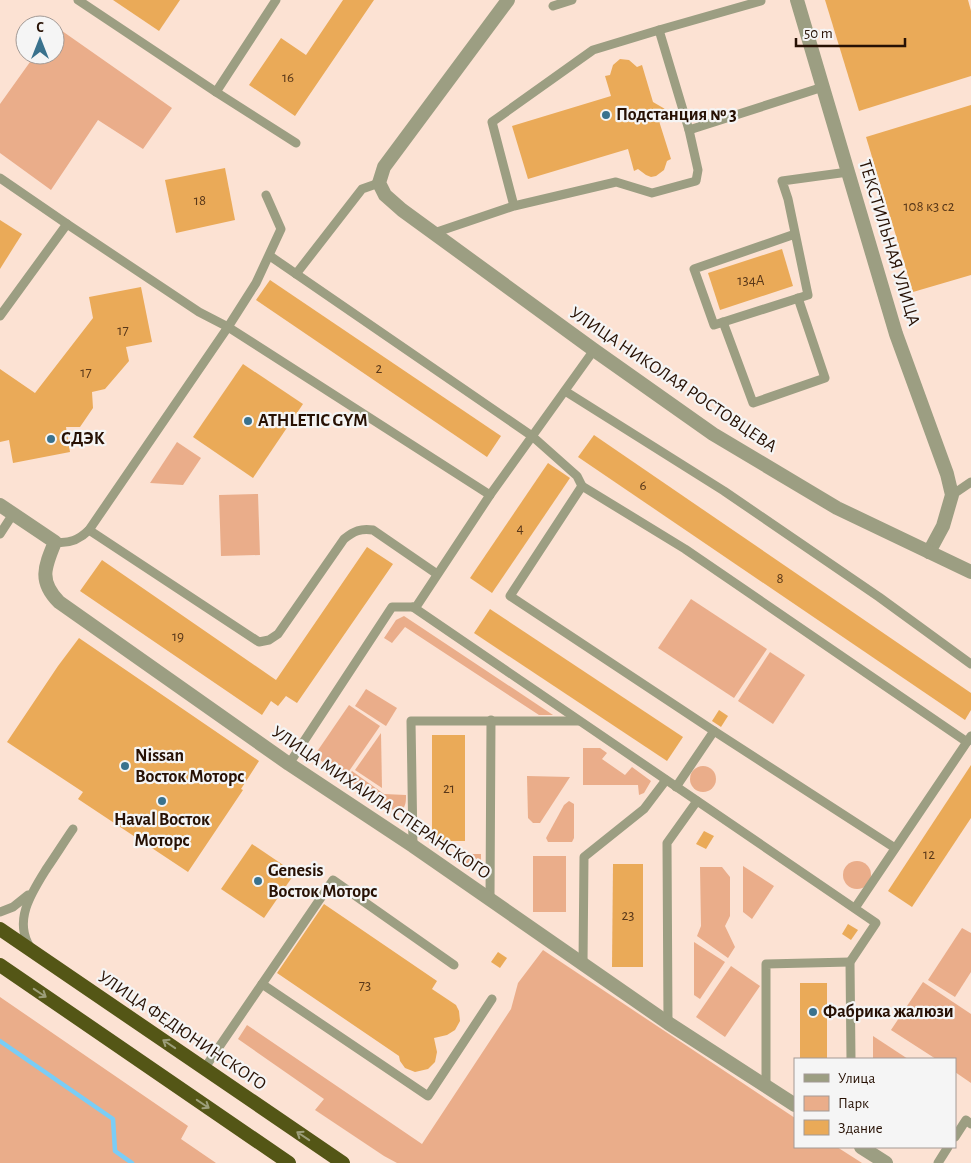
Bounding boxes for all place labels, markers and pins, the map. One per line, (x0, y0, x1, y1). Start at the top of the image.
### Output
place label: Подстанция № 3 (616, 106, 737, 124)
marker: Подстанция № 3 (600, 109, 612, 121)
place label: ATHLETIC GYM (258, 412, 368, 430)
marker: ATHLETIC GYM (242, 415, 254, 427)
place label: СДЭК (61, 430, 105, 448)
marker: СДЭК (45, 433, 57, 445)
place label: Nissan Восток Моторс (135, 747, 245, 786)
marker: Nissan Восток Моторс (119, 760, 131, 772)
marker: Haval Восток Моторс (156, 795, 168, 807)
place label: Haval Восток Моторс (114, 811, 210, 850)
place label: Genesis Восток Моторс (268, 862, 378, 901)
marker: Genesis Восток Моторс (252, 875, 264, 887)
place label: Фабрика жалюзи (823, 1003, 954, 1021)
marker: Фабрика жалюзи (807, 1006, 819, 1018)

